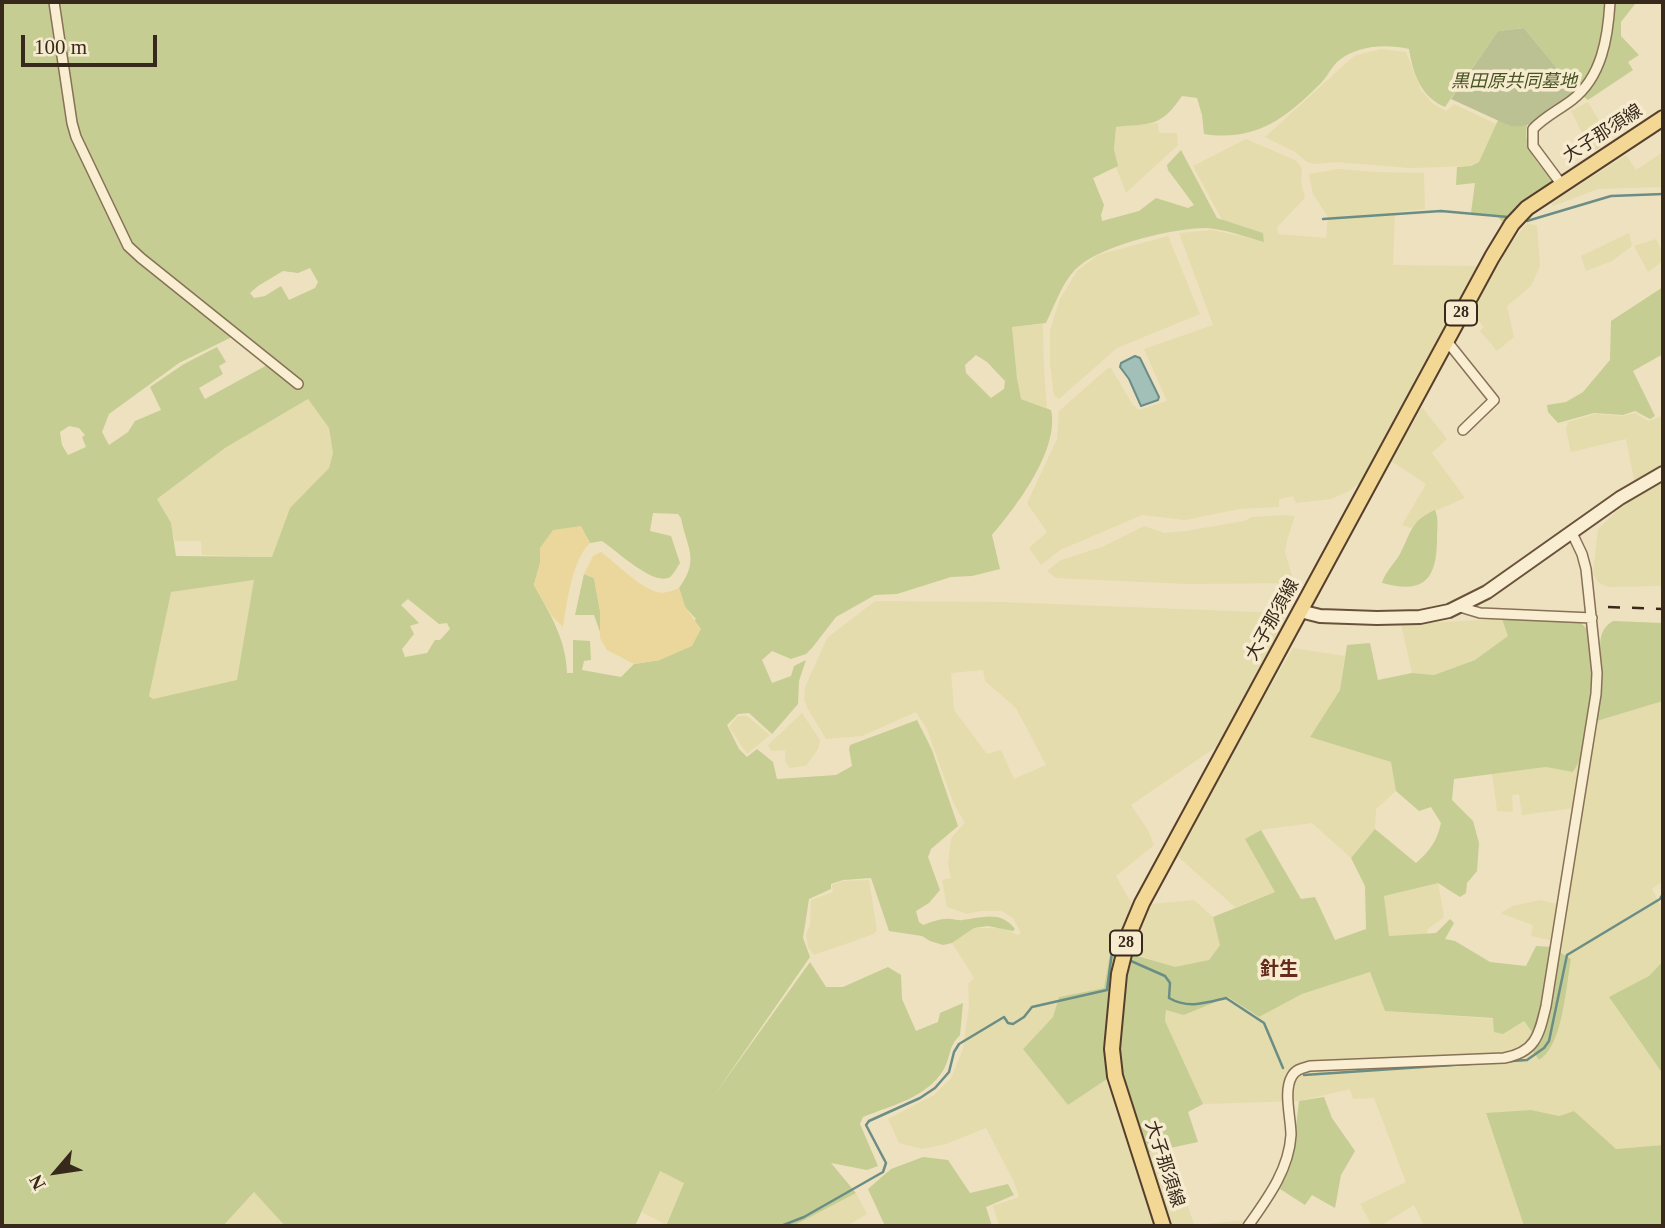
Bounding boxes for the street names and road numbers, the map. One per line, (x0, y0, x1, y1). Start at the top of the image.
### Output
street label: 大子那須線 (1559, 100, 1647, 168)
road number: 28 (1445, 300, 1477, 326)
street label: 大子那須線 (1242, 575, 1304, 665)
road number: 28 (1110, 931, 1142, 956)
street label: 大子那須線 (1140, 1118, 1188, 1210)

